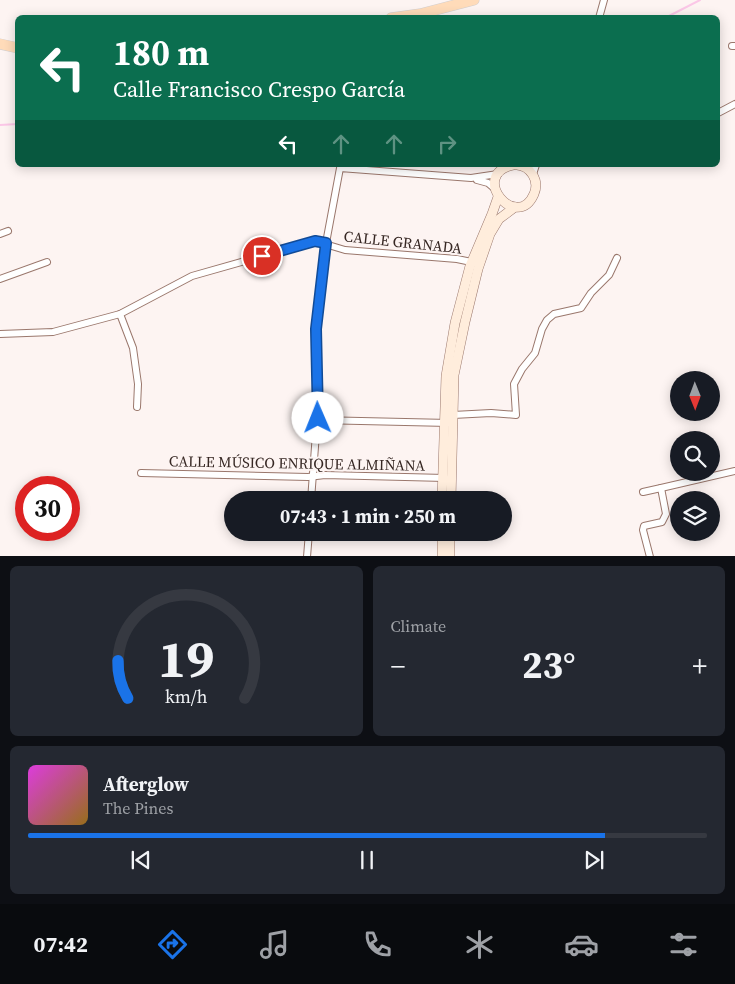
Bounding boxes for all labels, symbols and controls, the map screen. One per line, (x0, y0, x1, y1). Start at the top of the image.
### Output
text: 180 m (113, 29, 209, 77)
icon: left (30, 35, 95, 100)
text: Calle Francisco Crespo García (113, 74, 405, 104)
icon: left (274, 130, 302, 158)
icon: ahead (327, 130, 355, 158)
icon: ahead (380, 130, 408, 158)
icon: right (433, 130, 461, 158)
street label: CALLE GRANADA (343, 225, 463, 259)
pin (241, 235, 283, 277)
icon: arrive (248, 242, 276, 270)
north arrow (670, 371, 720, 421)
map controls (670, 371, 720, 541)
position arrow (291, 391, 343, 443)
button: search (670, 431, 720, 481)
street label: CALLE MÚSICO ENRIQUE ALMIÑANA (169, 450, 425, 476)
speed limit sign: 30 (15, 476, 80, 541)
button: layers (670, 491, 720, 541)
text: 07:43 · 1 min · 250 m (280, 503, 456, 529)
text: Climate (391, 615, 446, 637)
text: 19 (158, 623, 214, 694)
text: 23° (522, 639, 576, 691)
text: − (391, 647, 405, 685)
text: + (692, 647, 707, 685)
text: km/h (165, 684, 208, 709)
text: Afterglow (103, 771, 189, 797)
text: The Pines (103, 797, 173, 819)
icon: previous (127, 846, 155, 874)
icon: pause (353, 846, 381, 874)
icon: next (580, 846, 608, 874)
icon: directions (155, 927, 190, 962)
icon: music (257, 927, 292, 962)
icon: phone (360, 927, 395, 962)
icon: climate (462, 927, 497, 962)
icon: car (564, 927, 599, 962)
icon: filters (666, 927, 701, 962)
text: 07:42 (34, 929, 88, 959)

